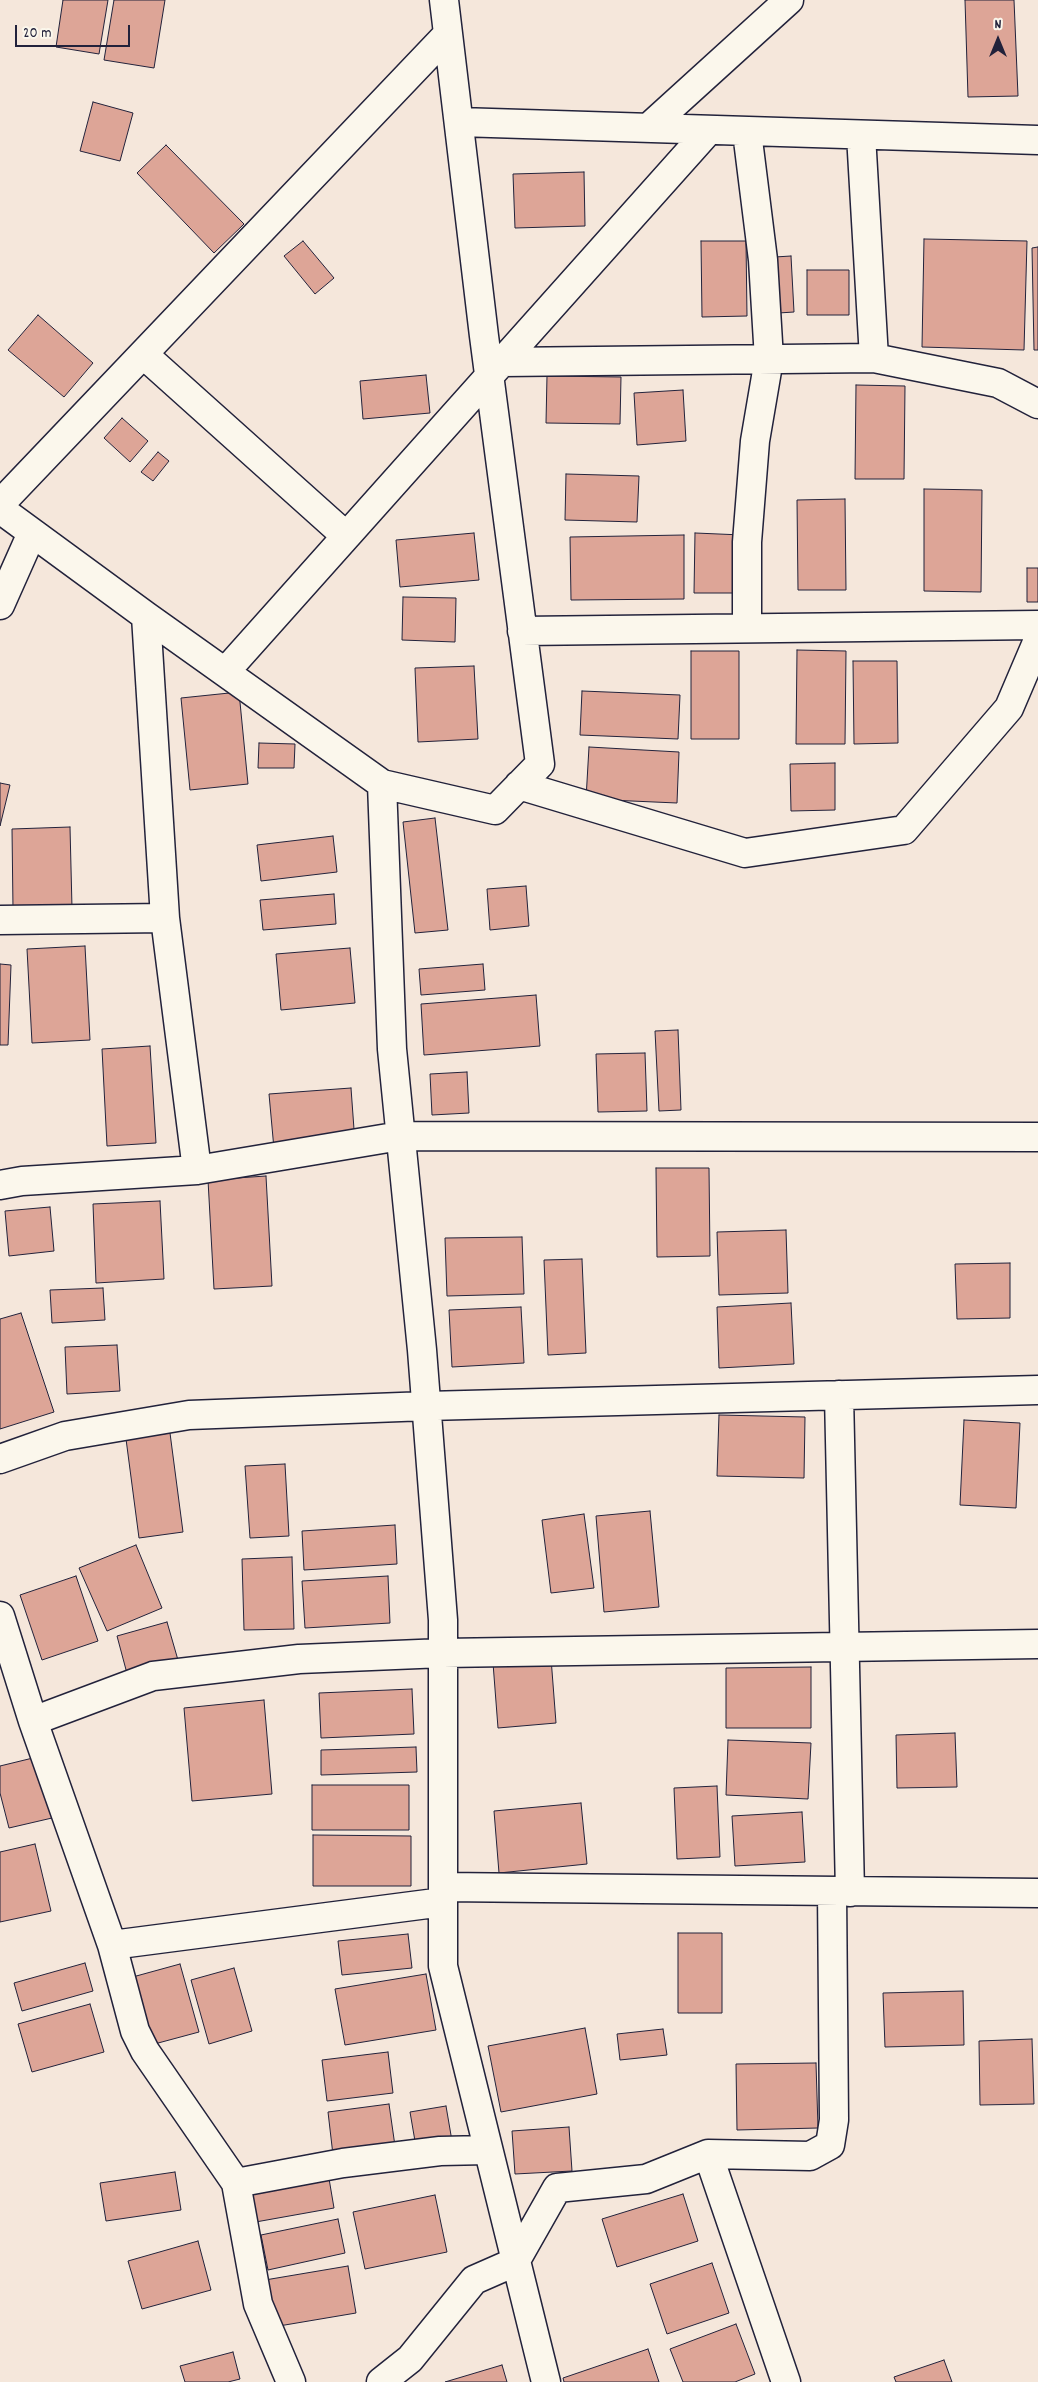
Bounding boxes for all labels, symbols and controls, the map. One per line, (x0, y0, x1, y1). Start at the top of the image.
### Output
scale bar (18, 15, 132, 47)
north arrow (973, 15, 1023, 65)
text: N (995, 15, 1001, 35)
text: 20 m (23, 23, 51, 45)

